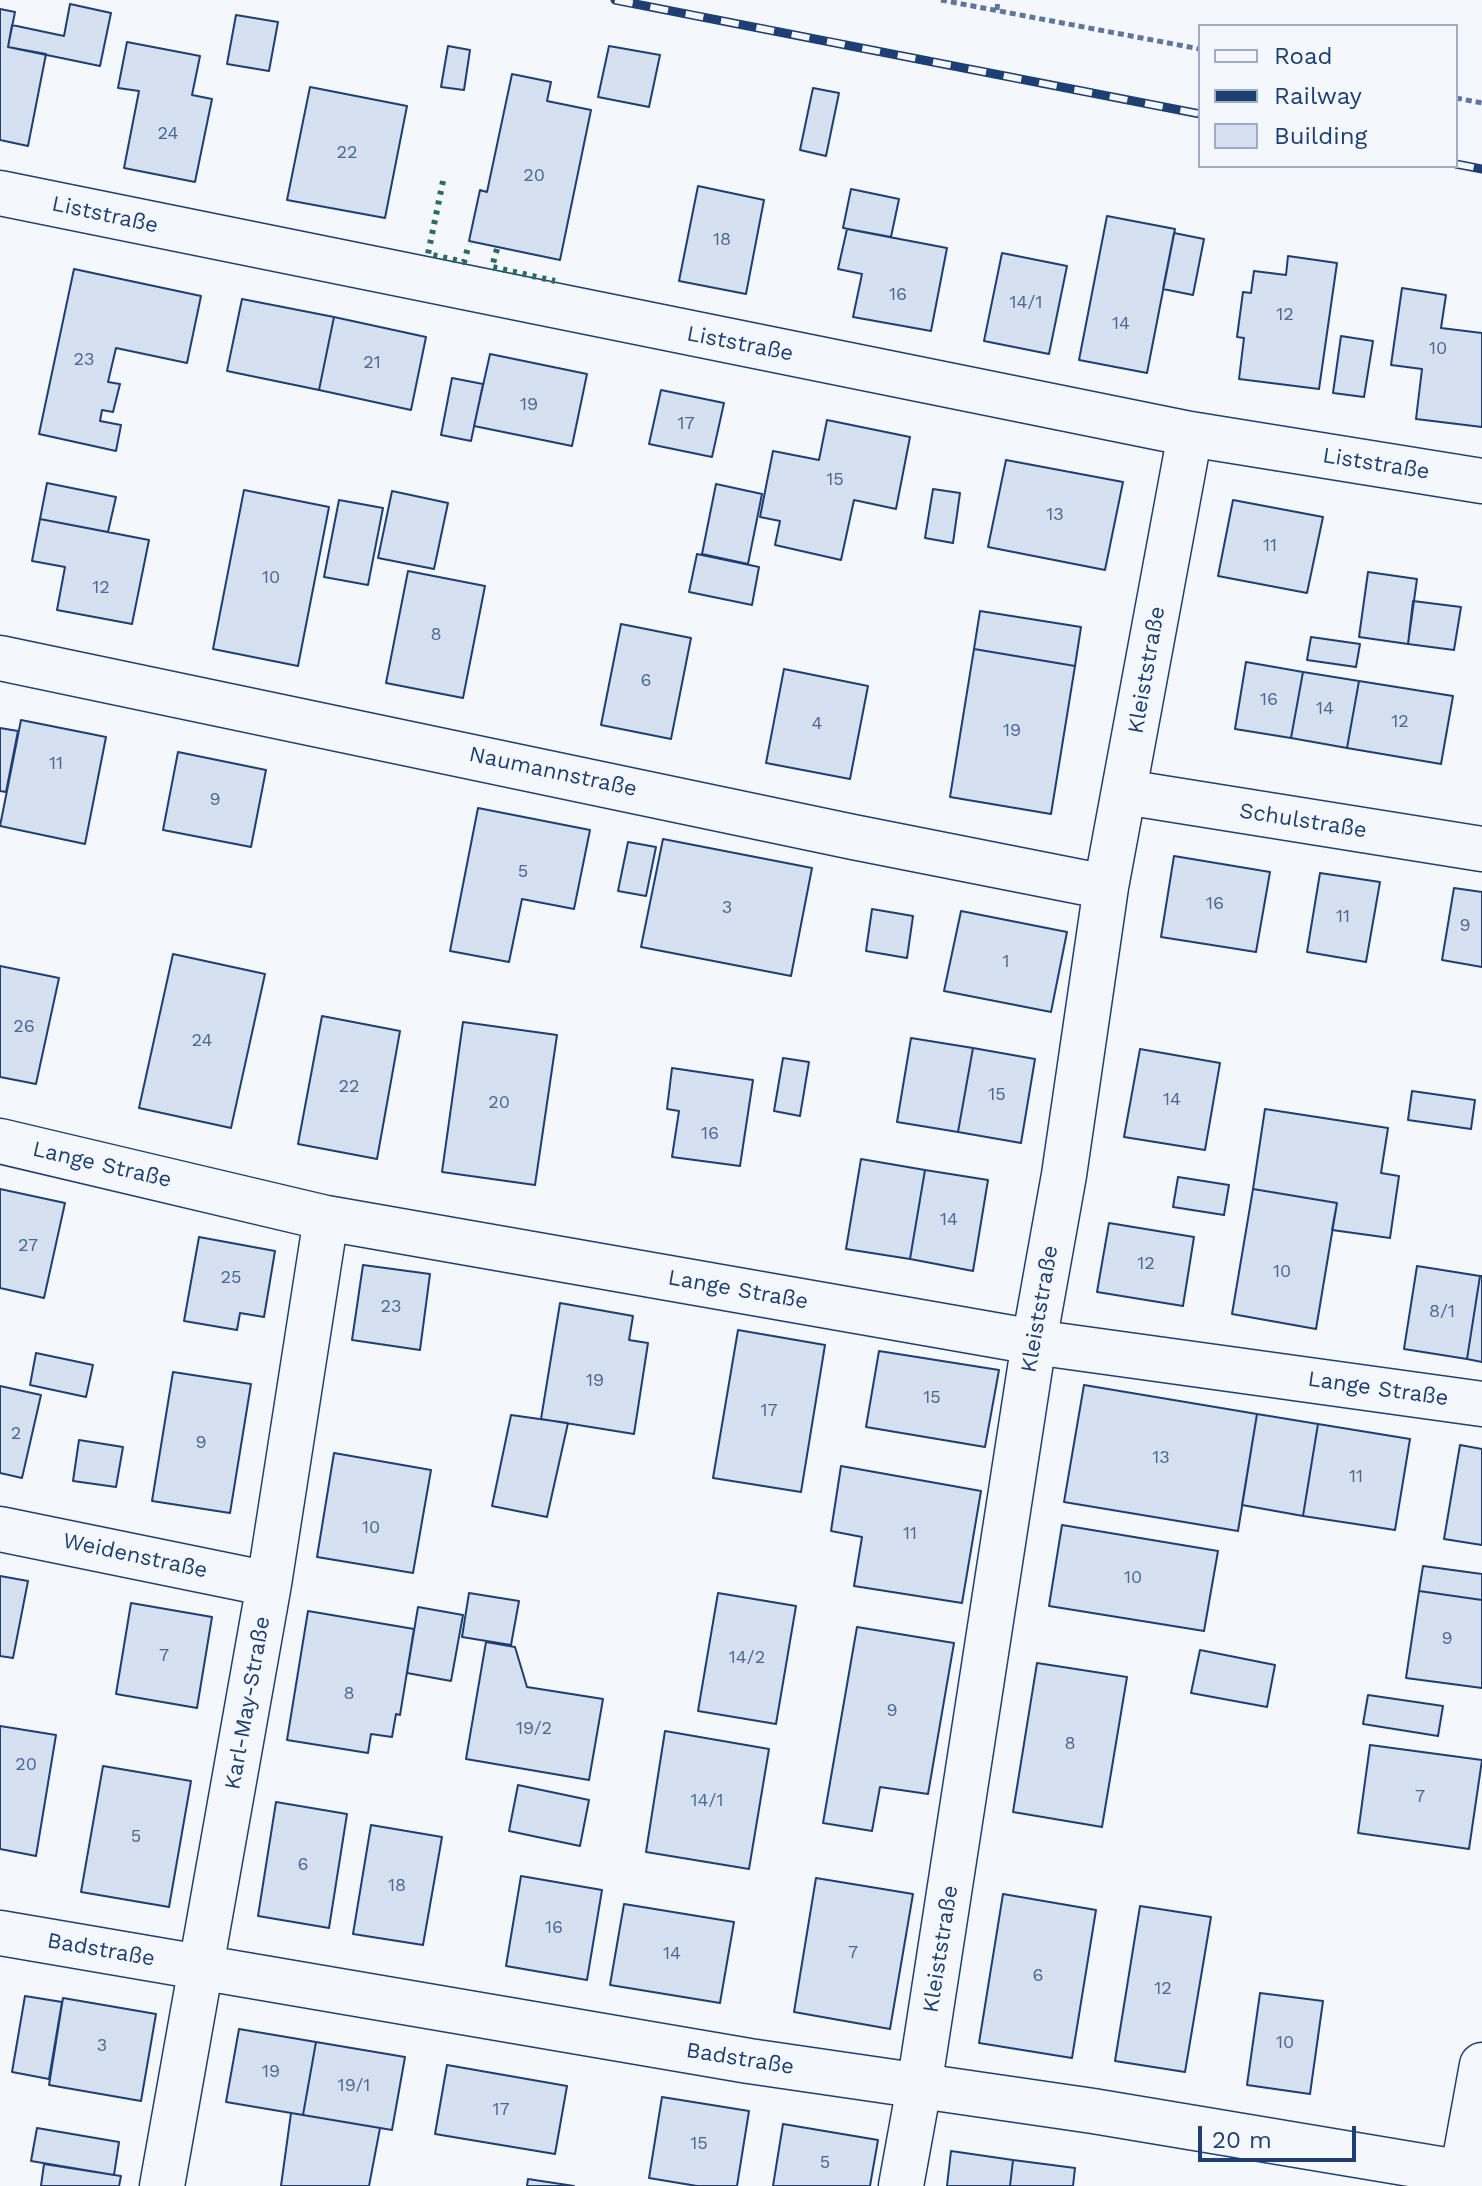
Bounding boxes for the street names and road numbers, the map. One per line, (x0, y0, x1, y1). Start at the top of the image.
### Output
street label: Liststraße (49, 191, 161, 239)
street label: Liststraße (684, 321, 796, 367)
street label: Liststraße (1321, 443, 1431, 485)
street label: Kleiststraße (1123, 604, 1171, 736)
street label: Naumannstraße (467, 741, 639, 803)
street label: Schulstraße (1237, 798, 1369, 844)
street label: Lange Straße (30, 1136, 174, 1194)
street label: Kleiststraße (1016, 1243, 1064, 1375)
street label: Lange Straße (666, 1265, 810, 1315)
street label: Lange Straße (1306, 1366, 1450, 1412)
street label: Weidenstraße (60, 1528, 210, 1584)
street label: Karl-May-Straße (220, 1614, 276, 1792)
street label: Kleiststraße (918, 1883, 964, 2015)
street label: Badstraße (45, 1928, 157, 1972)
street label: Badstraße (684, 2037, 796, 2081)

